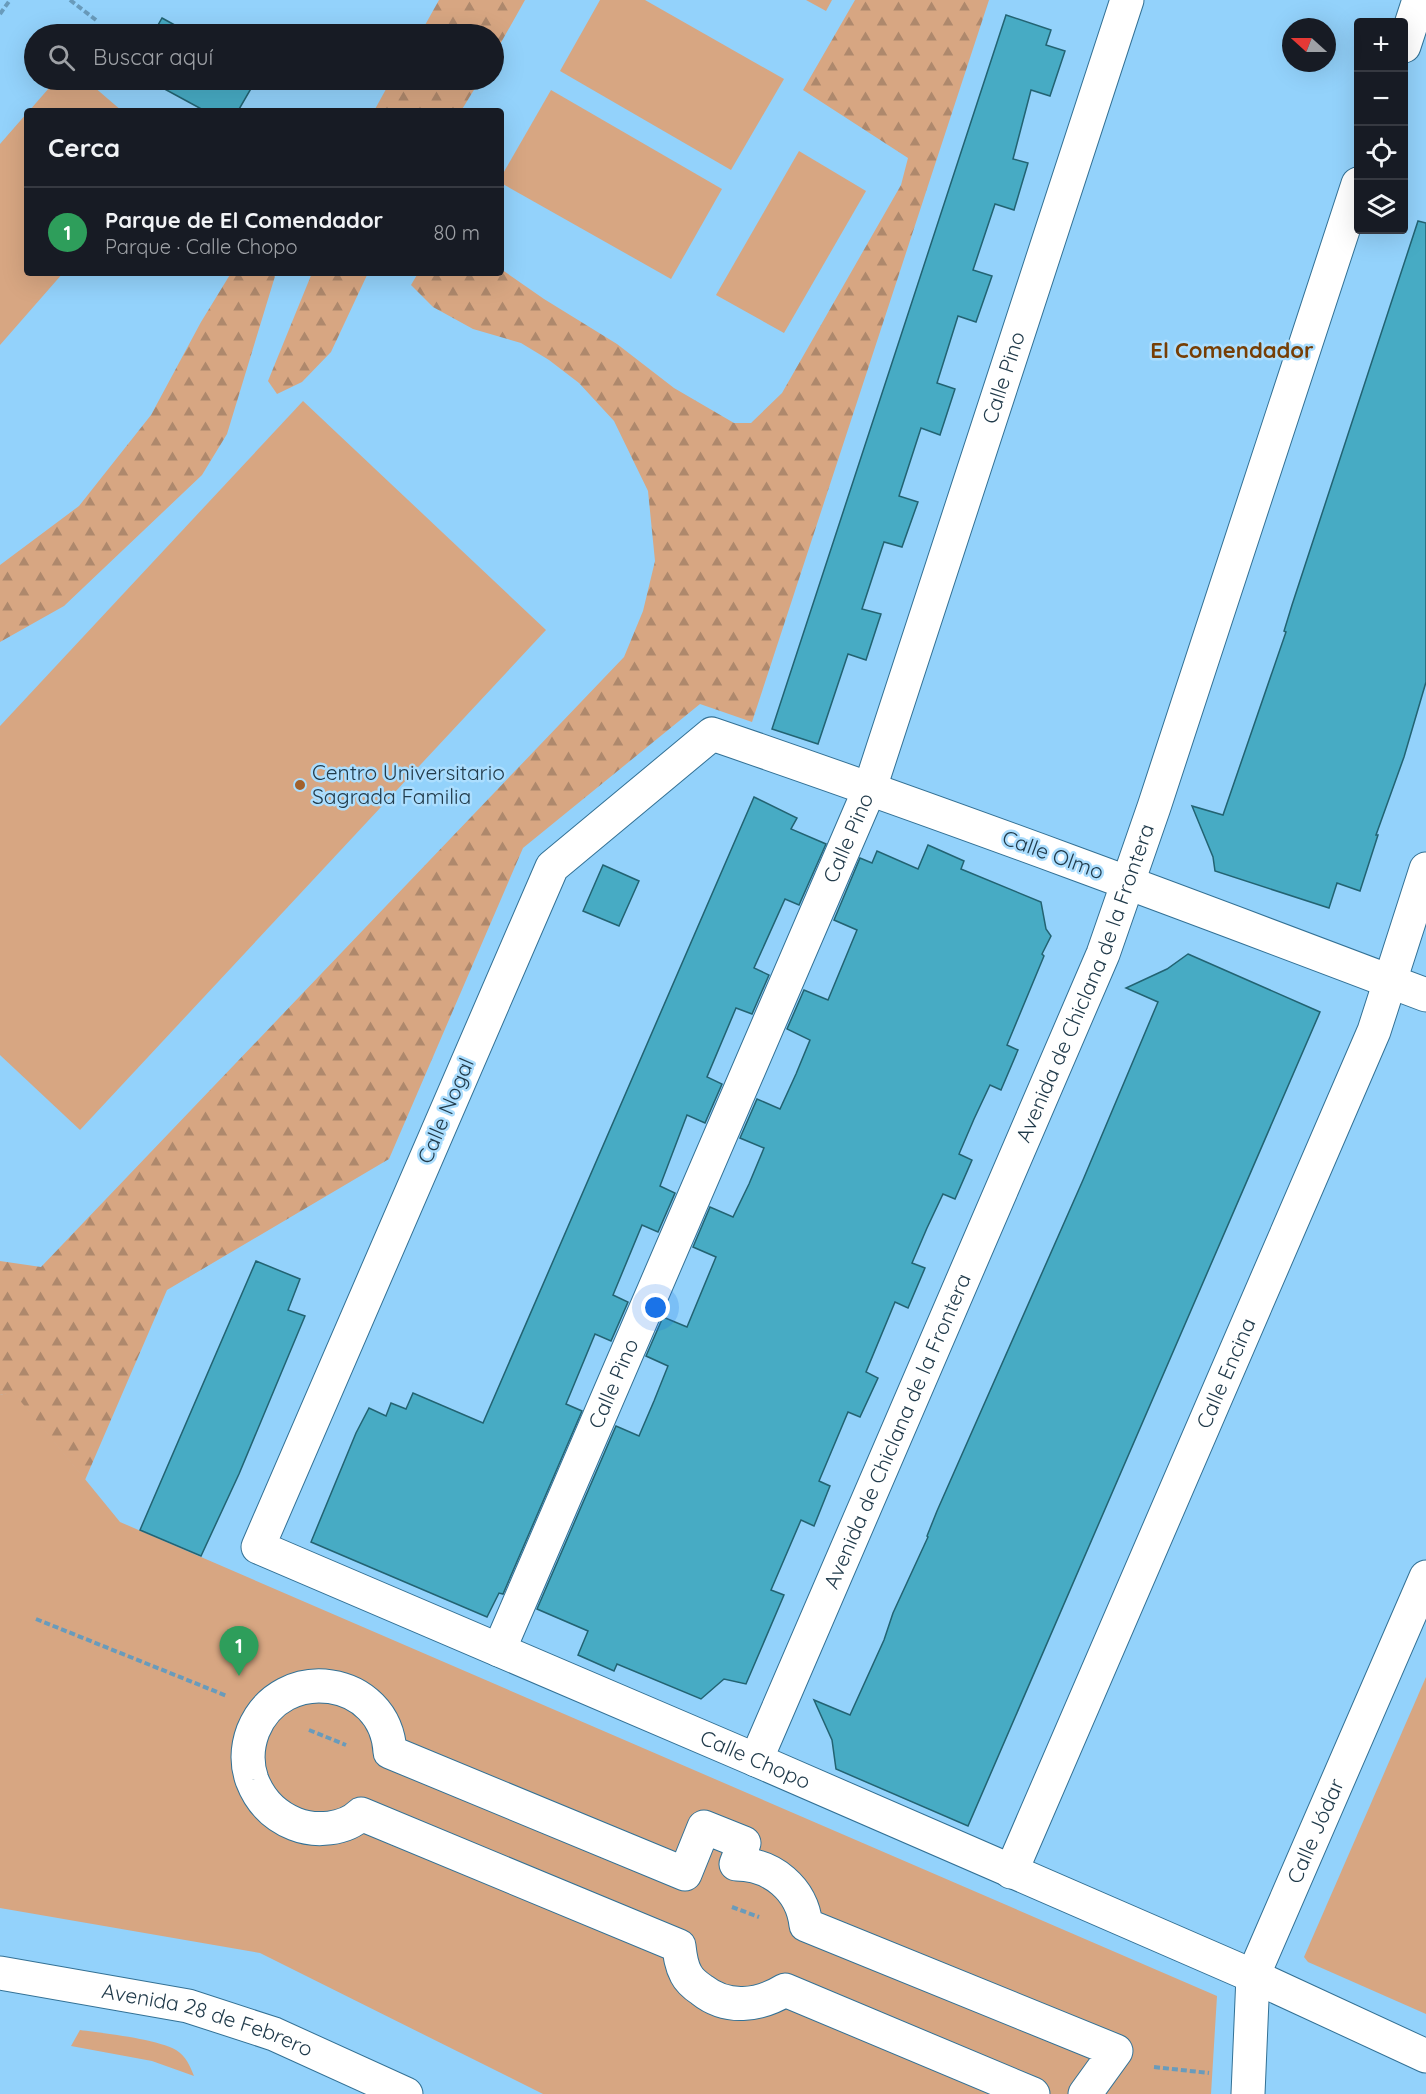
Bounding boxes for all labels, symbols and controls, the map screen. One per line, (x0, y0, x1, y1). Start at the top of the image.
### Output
north arrow (1282, 18, 1336, 72)
map controls (1354, 18, 1408, 234)
button: + (1354, 18, 1408, 72)
search box (24, 24, 504, 90)
icon: search (45, 41, 78, 74)
text: Buscar aquí (93, 43, 213, 71)
button: − (1354, 72, 1408, 126)
button: locate (1354, 126, 1408, 180)
text: Cerca (48, 131, 120, 164)
button: layers (1354, 180, 1408, 234)
text: Parque de El Comendador (105, 206, 383, 234)
text: 1 (64, 220, 71, 245)
text: 80 m (434, 220, 480, 245)
text: Parque · Calle Chopo (105, 234, 297, 259)
street label: Calle Pino (976, 328, 1030, 427)
district label: El Comendador (1150, 336, 1314, 364)
place label: Centro Universitario Sagrada Familia (312, 759, 505, 809)
marker: Centro Universitario Sagrada Familia (293, 778, 307, 792)
street label: Calle Pino (817, 789, 878, 887)
street label: Avenida de Chiclana de la Frontera (1010, 820, 1159, 1146)
street label: Calle Olmo (999, 824, 1108, 884)
street label: Calle Nogal (411, 1054, 479, 1167)
street label: Avenida de Chiclana de la Frontera (817, 1269, 976, 1592)
your location (641, 1293, 670, 1322)
street label: Calle Encina (1190, 1314, 1261, 1432)
street label: Calle Pino (582, 1334, 644, 1432)
pin: 1 (220, 1626, 258, 1676)
street label: Calle Chopo (697, 1724, 815, 1794)
street label: Calle Jódar (1281, 1774, 1349, 1887)
street label: Avenida 28 de Febrero (100, 1977, 317, 2062)

